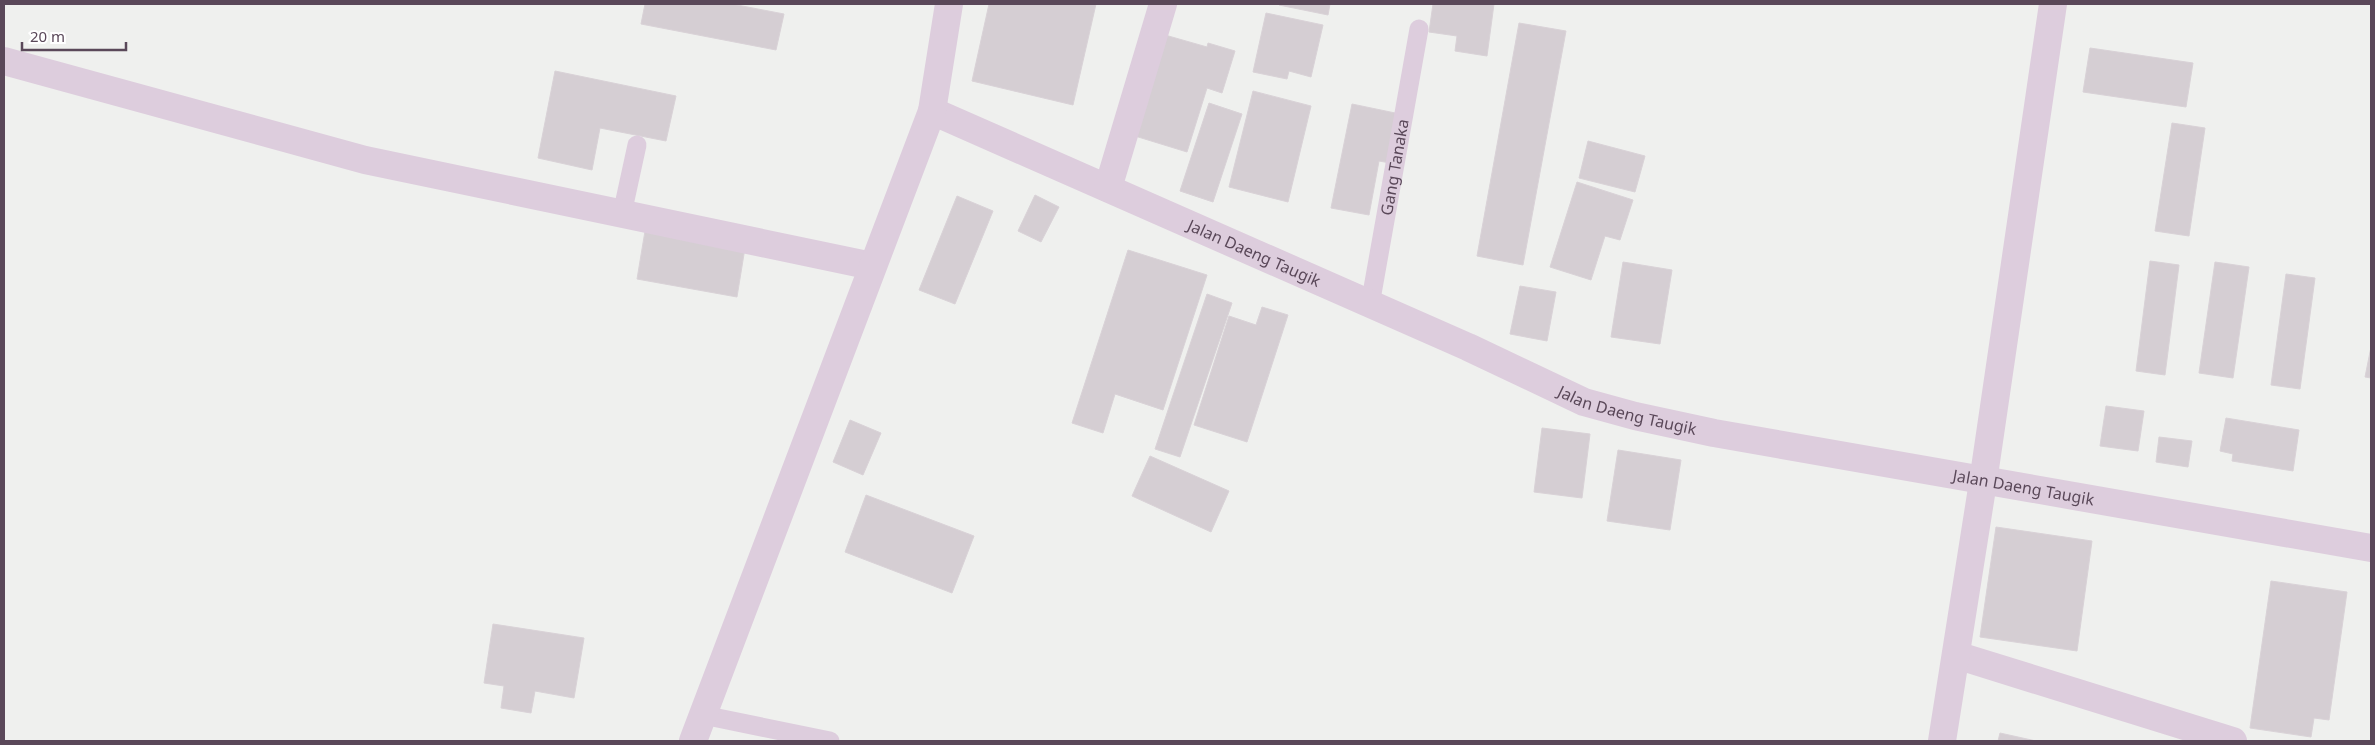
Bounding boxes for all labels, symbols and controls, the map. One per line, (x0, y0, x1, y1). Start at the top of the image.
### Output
scale bar (22, 20, 126, 52)
text: 20 m (30, 26, 65, 46)
street label: Gang Tanaka (1375, 117, 1414, 217)
street label: Jalan Daeng Taugik (1182, 213, 1325, 292)
street label: Jalan Daeng Taugik (1553, 379, 1699, 440)
street label: Jalan Daeng Taugik (1949, 464, 2096, 510)

